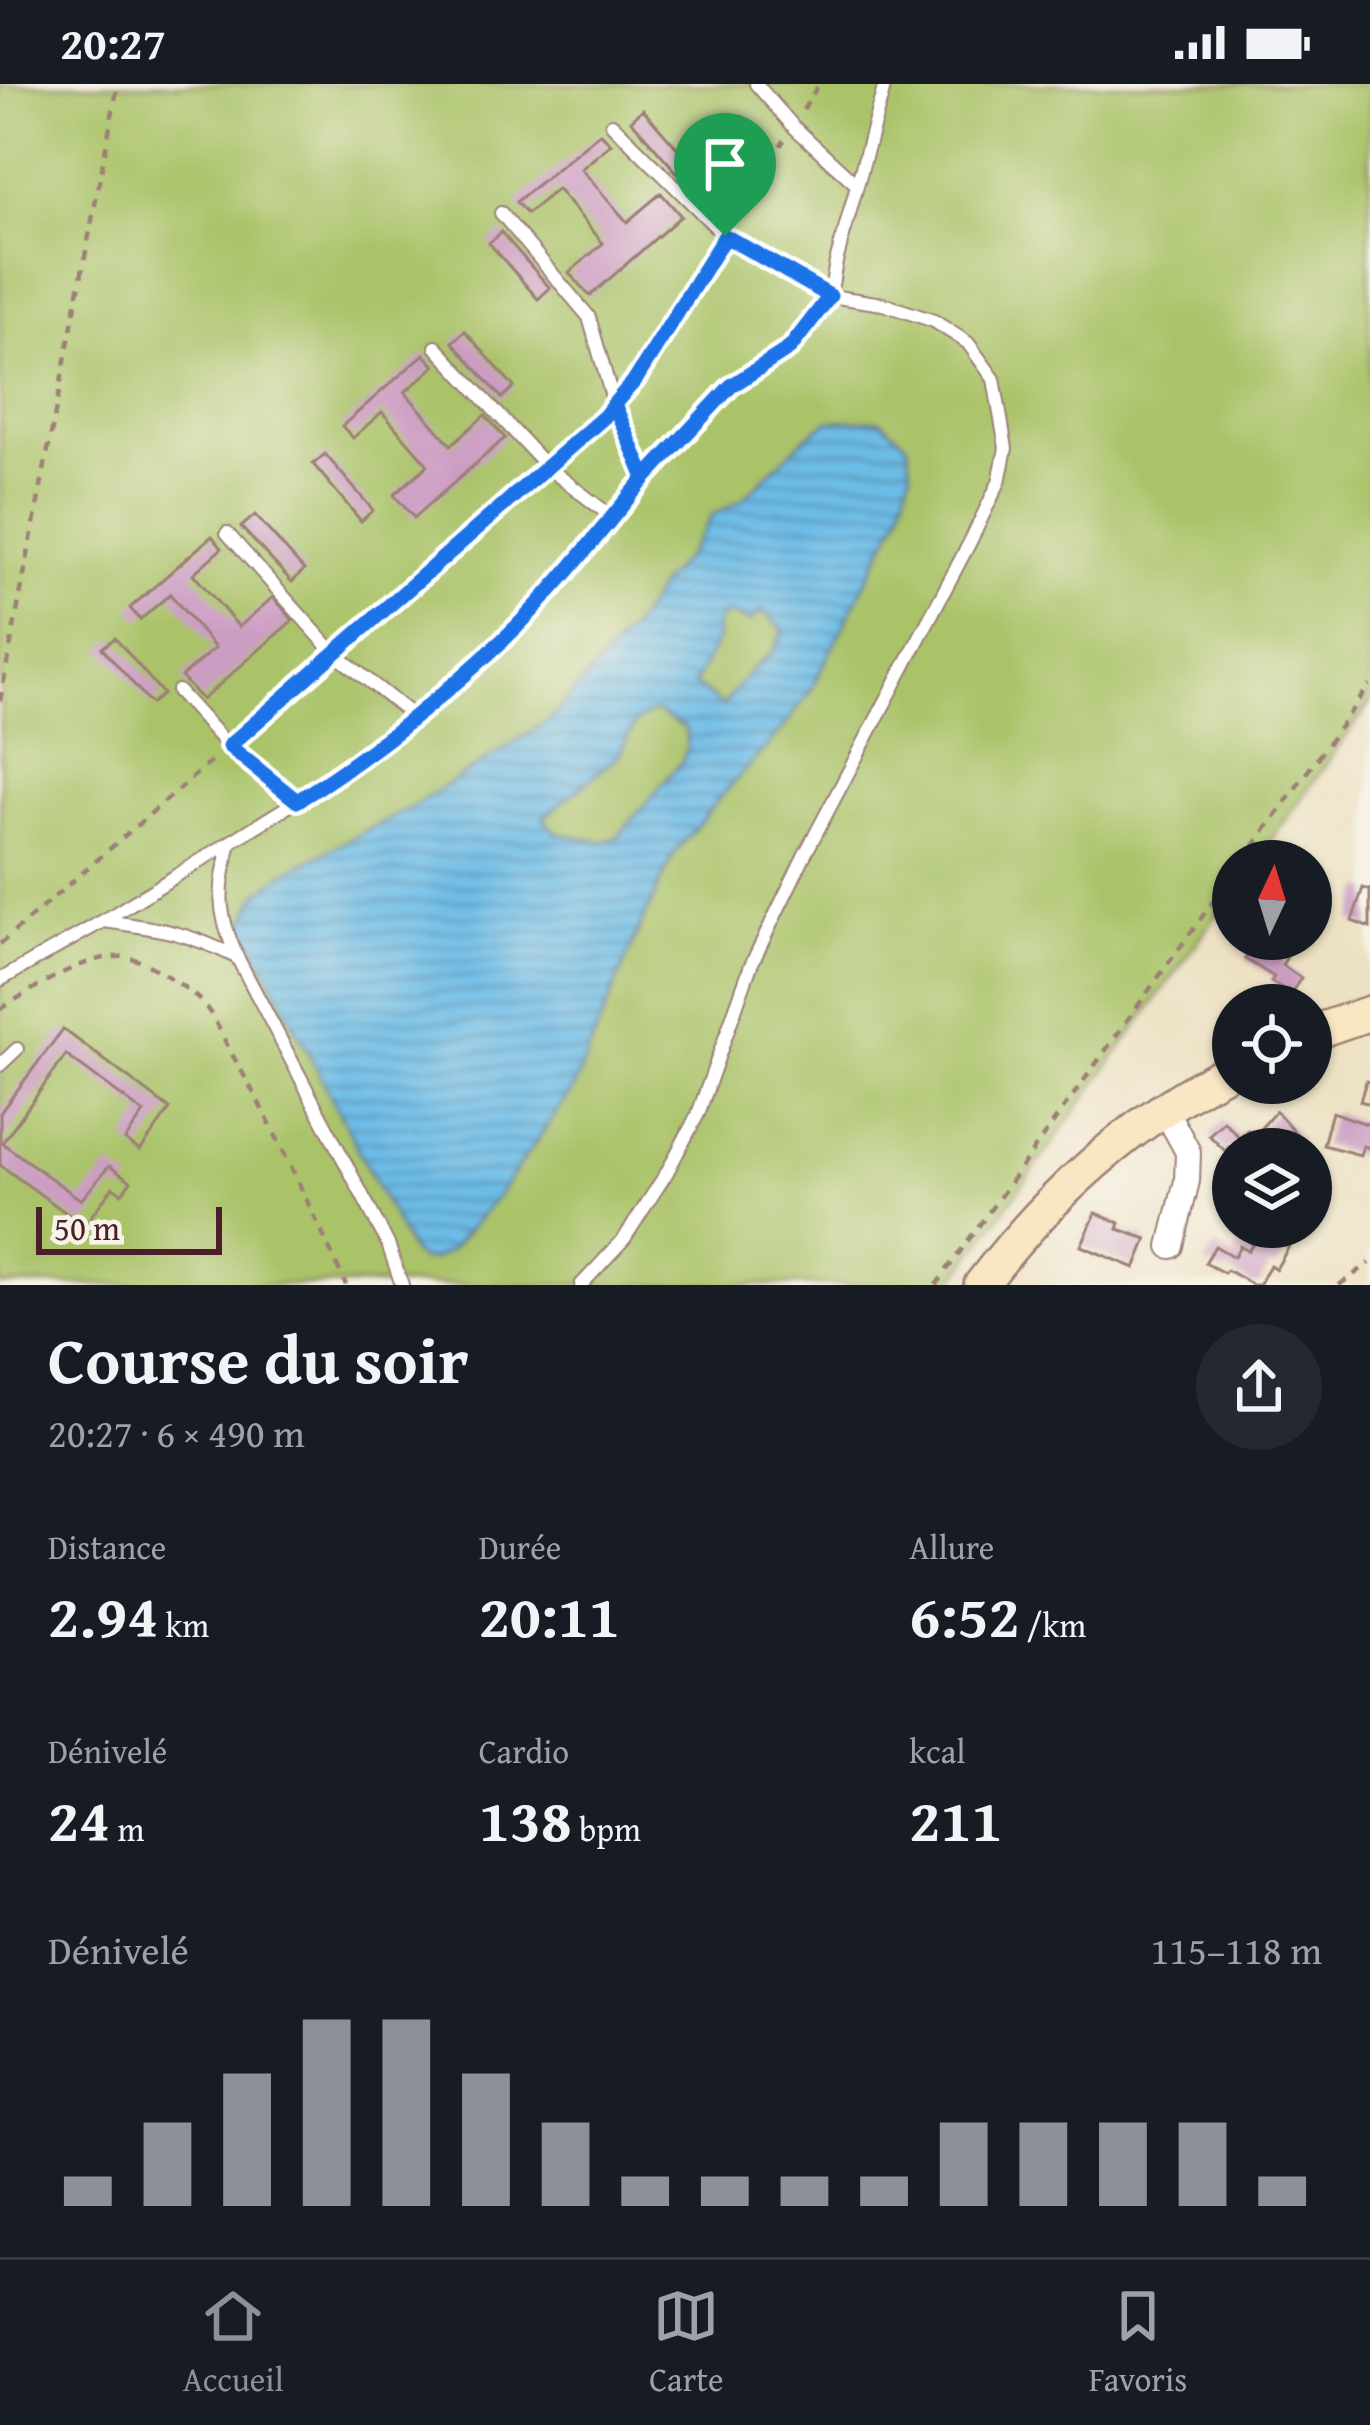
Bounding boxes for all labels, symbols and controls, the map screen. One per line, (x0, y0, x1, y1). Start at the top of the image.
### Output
text: 20:27 (60, 10, 166, 75)
pin (674, 113, 776, 236)
icon: arrive (692, 131, 758, 197)
north arrow (1212, 840, 1332, 960)
map controls (1212, 840, 1332, 1248)
button: locate (1212, 984, 1332, 1104)
button: layers (1212, 1128, 1332, 1248)
scale bar (36, 1201, 222, 1254)
text: 50 m (54, 1204, 120, 1252)
text: Course du soir (48, 1310, 469, 1407)
button: share (1196, 1324, 1322, 1450)
text: 20:27 · 6 × 490 m (48, 1404, 305, 1461)
text: Distance (48, 1523, 166, 1571)
text: Durée (479, 1523, 561, 1571)
text: Allure (909, 1523, 994, 1571)
text: 2.94 (48, 1571, 158, 1659)
text: 20:11 (479, 1571, 620, 1659)
text: 6:52 (909, 1571, 1020, 1659)
text: km (158, 1601, 209, 1649)
text: /km (1020, 1601, 1086, 1649)
text: Dénivelé (48, 1727, 167, 1775)
text: Cardio (479, 1727, 569, 1775)
text: kcal (909, 1727, 966, 1775)
text: 24 (48, 1775, 110, 1863)
text: 138 (479, 1775, 572, 1863)
text: 211 (909, 1775, 1003, 1863)
text: m (110, 1805, 144, 1853)
text: bpm (572, 1805, 641, 1853)
text: Dénivelé (48, 1921, 189, 1978)
text: 115–118 m (1150, 1921, 1322, 1978)
tab: Accueil (183, 2283, 284, 2403)
tab: Carte (649, 2283, 723, 2403)
tab: Favoris (1089, 2283, 1187, 2403)

